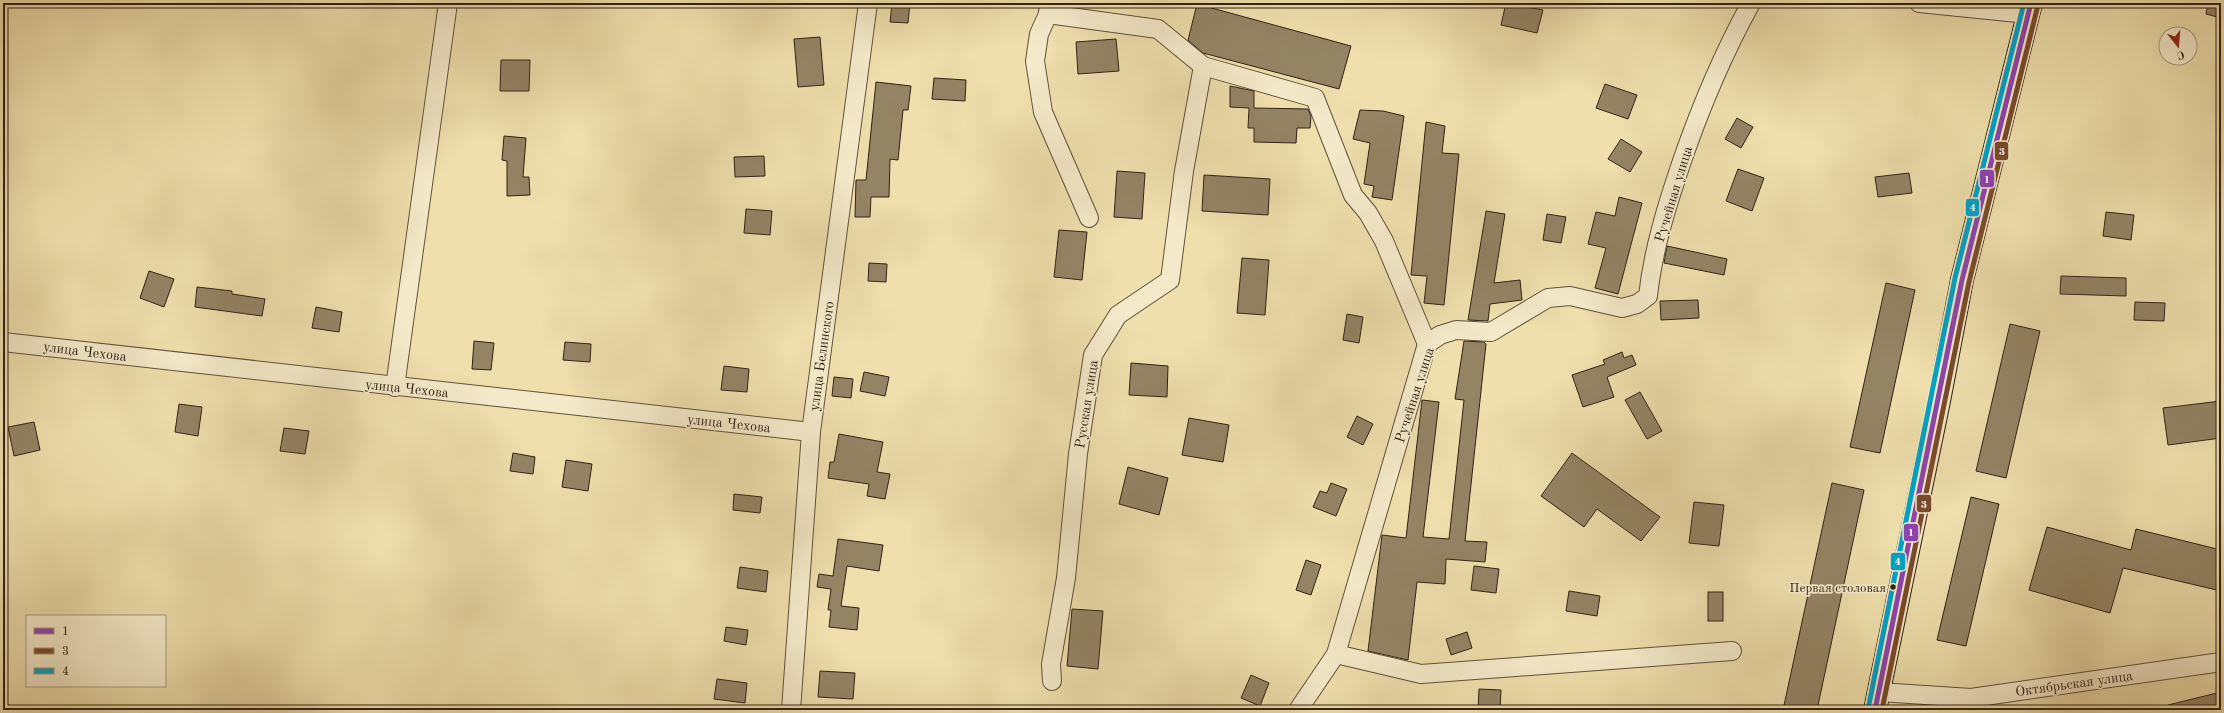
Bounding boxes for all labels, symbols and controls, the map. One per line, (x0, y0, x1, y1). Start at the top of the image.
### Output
north arrow (2158, 26, 2198, 66)
text: С (2175, 48, 2186, 60)
line badge: 3 (1994, 141, 2009, 161)
street label: Ручейная улица (1653, 145, 1695, 244)
text: 3 (1999, 147, 2005, 158)
line badge: 1 (1979, 169, 1995, 188)
text: 1 (1984, 175, 1990, 186)
line badge: 4 (1965, 198, 1980, 217)
text: 4 (1970, 203, 1976, 214)
street label: улица Белинского (807, 300, 837, 412)
street label: улица Чехова (42, 340, 127, 364)
street label: Ручейная улица (1393, 346, 1437, 445)
street label: Русская улица (1073, 359, 1101, 449)
street label: улица Чехова (364, 378, 449, 400)
street label: улица Чехова (686, 413, 771, 435)
line badge: 3 (1916, 494, 1932, 513)
text: 3 (1921, 500, 1927, 511)
line badge: 1 (1903, 523, 1919, 542)
text: 1 (1908, 528, 1914, 539)
line badge: 4 (1890, 552, 1906, 571)
text: 4 (1895, 557, 1901, 568)
place label: Первая столовая (1789, 582, 1886, 595)
marker: Первая столовая (1888, 582, 1898, 592)
legend (26, 615, 166, 687)
text: 1 (62, 626, 69, 638)
text: 3 (62, 646, 69, 658)
text: 4 (62, 666, 69, 678)
street label: Октябрьская улица (2014, 669, 2134, 699)

